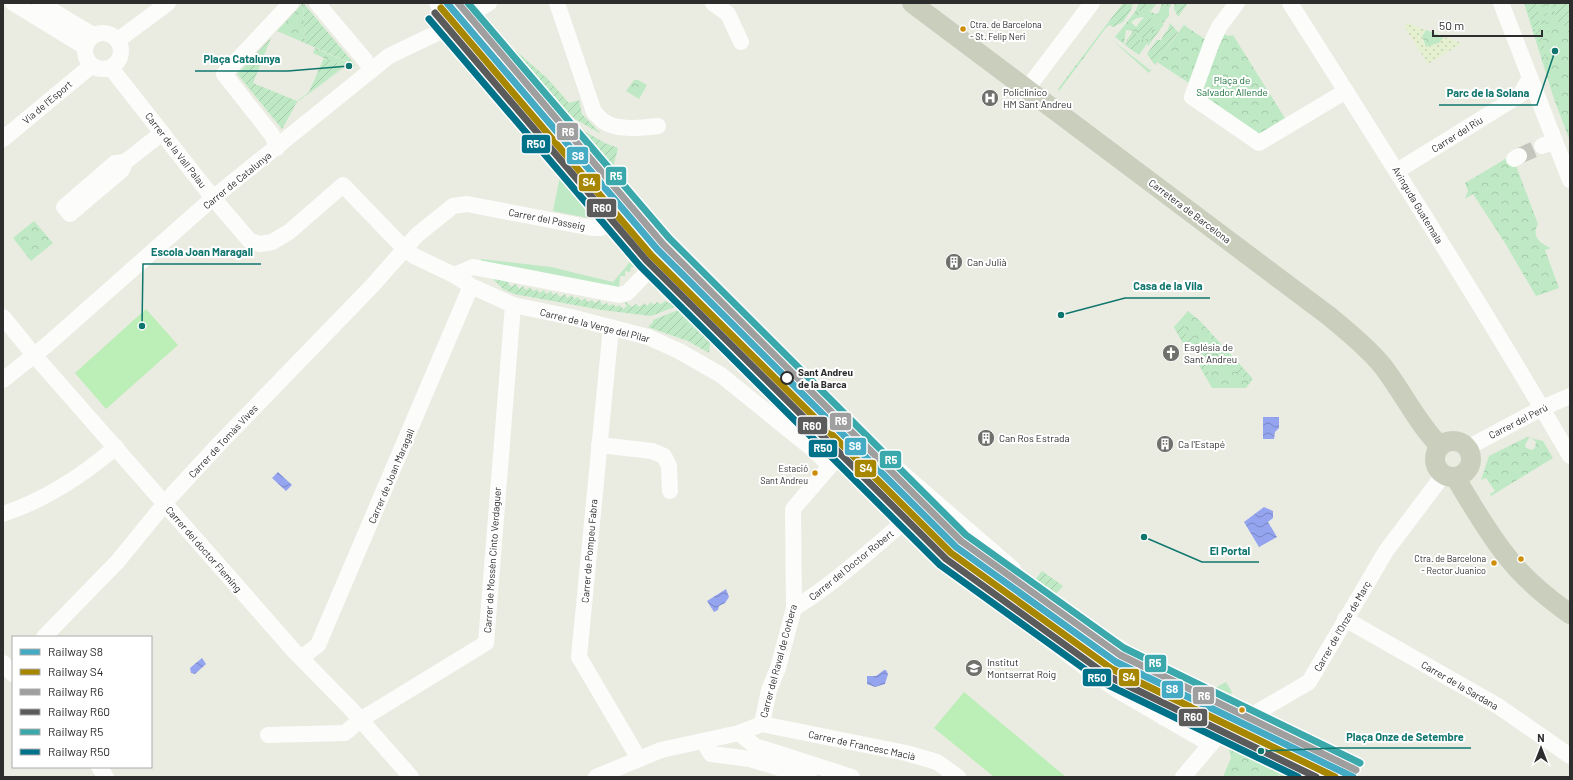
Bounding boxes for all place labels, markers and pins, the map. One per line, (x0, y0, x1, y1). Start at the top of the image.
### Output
place label: Ctra. de Barcelona - St. Felip Neri (970, 19, 1042, 42)
marker: Ctra. de Barcelona - St. Felip Neri (958, 24, 968, 34)
callout: Plaça Catalunya (195, 48, 288, 71)
callout: Parc de la Solana (1439, 82, 1537, 105)
place label: Policlínico HM Sant Andreu (1003, 86, 1072, 110)
hospital icon: Policlínico HM Sant Andreu (980, 88, 1000, 108)
callout: Escola Joan Maragall (143, 241, 261, 264)
building icon: Can Julià (944, 252, 964, 272)
place label: Can Julià (967, 256, 1007, 268)
callout: Casa de la Vila (1125, 275, 1210, 298)
place label: Església de Sant Andreu (1184, 341, 1237, 365)
church icon: Església de Sant Andreu (1161, 343, 1181, 363)
place label: Sant Andreu de la Barca (798, 366, 853, 390)
marker: Sant Andreu de la Barca (780, 371, 794, 385)
building icon: Can Ros Estrada (976, 428, 996, 448)
place label: Can Ros Estrada (999, 432, 1070, 444)
building icon: Ca l'Estapé (1155, 434, 1175, 454)
place label: Ca l'Estapé (1178, 438, 1225, 450)
place label: Estació Sant Andreu (760, 463, 808, 486)
marker: Estació Sant Andreu (810, 468, 820, 478)
callout: El Portal (1202, 539, 1259, 562)
place label: Ctra. de Barcelona - Rector Juanico (1414, 553, 1486, 576)
unlabelled marker (1516, 554, 1526, 564)
marker: Ctra. de Barcelona - Rector Juanico (1489, 558, 1499, 568)
place label: Institut Montserrat Roig (987, 656, 1056, 680)
school or university icon: Institut Montserrat Roig (964, 658, 984, 678)
unlabelled marker (1237, 705, 1247, 715)
callout: Plaça Onze de Setembre (1338, 725, 1471, 748)

